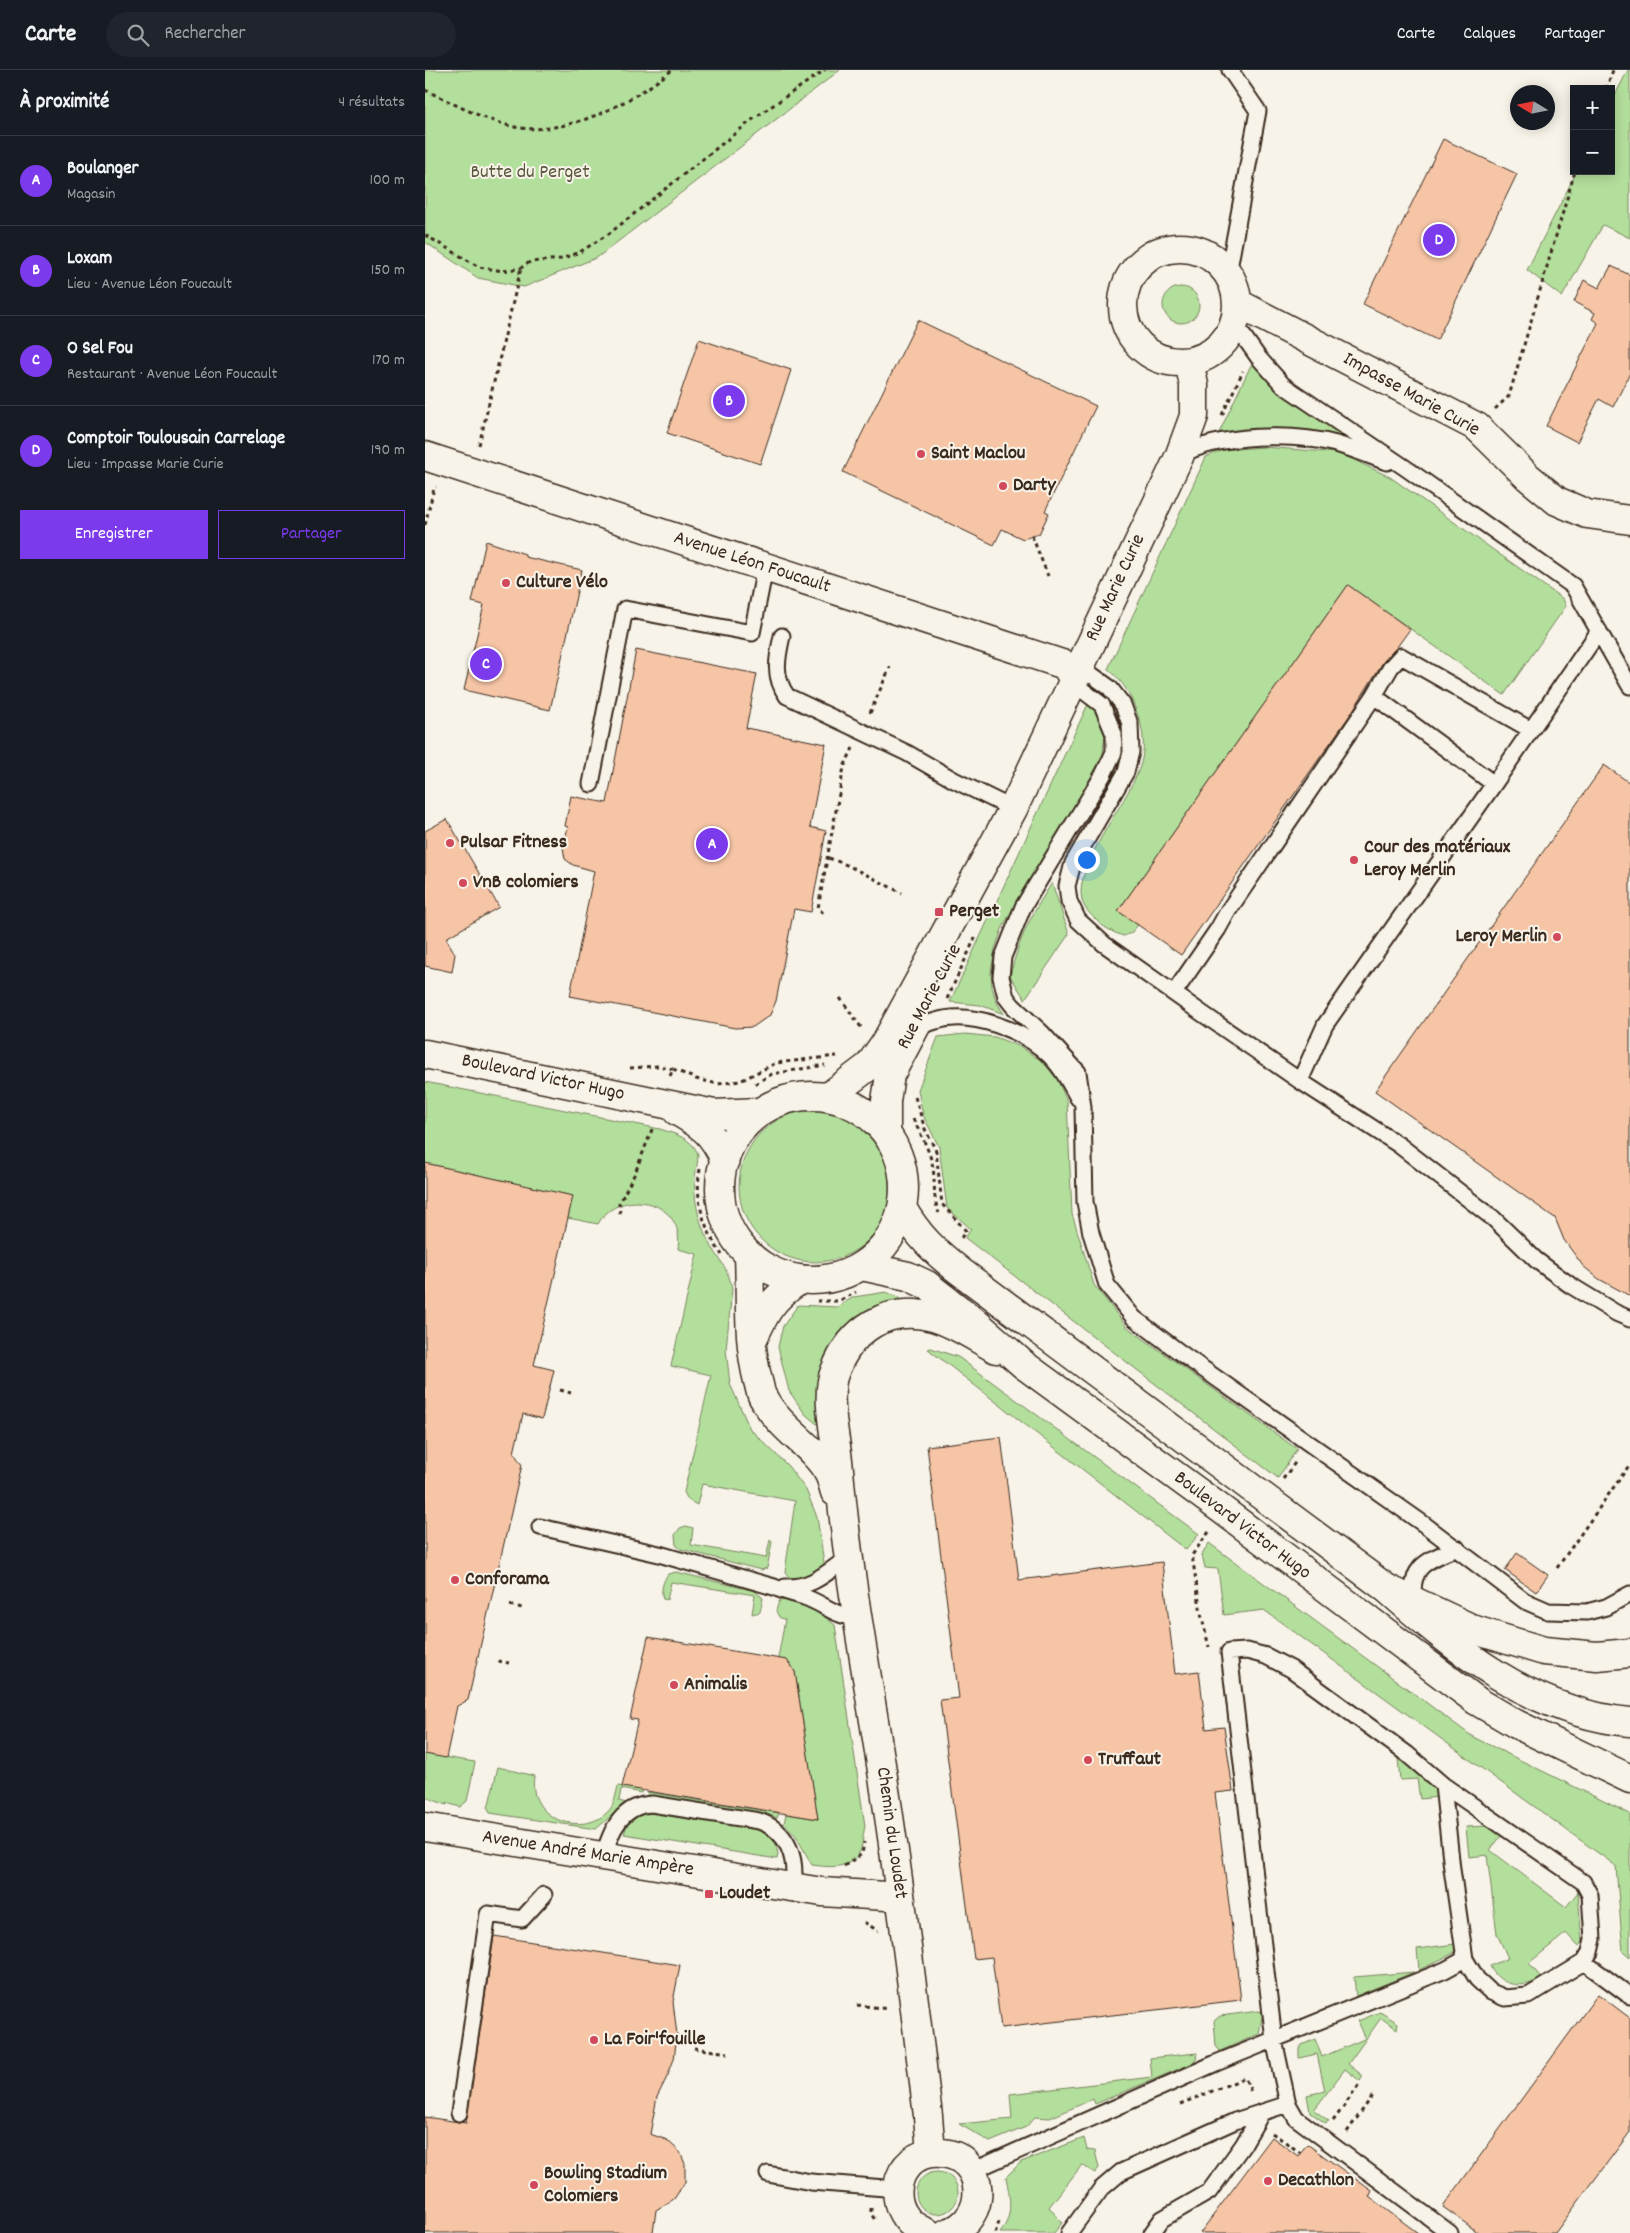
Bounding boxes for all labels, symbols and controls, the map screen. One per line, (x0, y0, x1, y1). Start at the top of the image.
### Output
search box (106, 12, 456, 57)
text: Carte (25, 18, 76, 52)
icon: search (124, 21, 152, 49)
text: Rechercher (164, 21, 246, 48)
text: Carte (1397, 22, 1435, 47)
text: Calques (1463, 22, 1516, 47)
text: Partager (1544, 22, 1605, 47)
north arrow (1510, 85, 1555, 130)
map controls (1570, 85, 1615, 175)
button: + (1570, 85, 1615, 130)
text: À proximité (20, 88, 109, 118)
text: 4 résultats (338, 91, 405, 114)
button: − (1570, 130, 1615, 175)
text: Boulanger (67, 156, 139, 183)
park label: Butte du Perget (470, 159, 590, 187)
text: A (32, 169, 40, 192)
text: 100 m (369, 169, 405, 192)
text: Magasin (67, 183, 115, 206)
pin: D (1423, 221, 1455, 259)
text: Loxam (67, 246, 112, 273)
text: B (32, 259, 40, 282)
text: 150 m (371, 259, 405, 282)
text: Lieu · Avenue Léon Foucault (67, 273, 232, 296)
text: O Sel Fou (67, 336, 133, 363)
street label: Impasse Marie Curie (1337, 346, 1485, 444)
text: C (32, 349, 40, 372)
text: 170 m (372, 349, 405, 372)
text: Restaurant · Avenue Léon Foucault (67, 363, 277, 386)
pin: B (713, 382, 745, 420)
text: Comptoir Toulousain Carrelage (67, 426, 285, 453)
text: D (32, 439, 40, 462)
text: 190 m (371, 439, 405, 462)
place label: Saint Maclou (931, 440, 1025, 468)
marker: Saint Maclou (915, 448, 927, 460)
text: Lieu · Impasse Marie Curie (67, 453, 224, 476)
place label: Darty (1013, 472, 1057, 500)
marker: Darty (997, 480, 1009, 492)
button: Enregistrer (20, 510, 208, 559)
button: Partager (218, 510, 405, 559)
street label: Avenue Léon Foucault (670, 524, 834, 602)
street label: Rue Marie Curie (1079, 529, 1153, 646)
place label: Culture Vélo (516, 569, 608, 597)
marker: Culture Vélo (500, 577, 512, 589)
pin: C (470, 645, 502, 683)
pin: A (696, 825, 728, 863)
place label: Pulsar Fitness (460, 829, 567, 857)
place label: Cour des matériaux Leroy Merlin (1364, 834, 1511, 885)
marker: Pulsar Fitness (444, 837, 456, 849)
your location (1074, 847, 1100, 873)
marker: Cour des matériaux Leroy Merlin (1348, 854, 1360, 866)
place label: VnB colomiers (473, 869, 579, 897)
marker: VnB colomiers (457, 877, 469, 889)
place label: Perget (949, 898, 1000, 926)
marker: Perget (933, 906, 945, 918)
place label: Leroy Merlin (1455, 923, 1547, 951)
marker: Leroy Merlin (1551, 931, 1563, 943)
street label: Rue Marie Curie (890, 939, 970, 1055)
street label: Boulevard Victor Hugo (459, 1047, 627, 1109)
street label: Boulevard Victor Hugo (1167, 1465, 1317, 1587)
place label: Conforama (465, 1566, 549, 1594)
marker: Conforama (449, 1574, 461, 1586)
place label: Animalis (684, 1671, 748, 1699)
marker: Animalis (668, 1679, 680, 1691)
place label: Truffaut (1098, 1746, 1162, 1774)
marker: Truffaut (1082, 1754, 1094, 1766)
street label: Chemin du Loudet (868, 1765, 914, 1901)
street label: Avenue André Marie Ampère (480, 1823, 696, 1885)
place label: Loudet (719, 1880, 771, 1908)
marker: Loudet (703, 1888, 715, 1900)
place label: La Foir'fouille (604, 2026, 706, 2054)
marker: La Foir'fouille (588, 2034, 600, 2046)
place label: Bowling Stadium Colomiers (544, 2160, 667, 2211)
place label: Decathlon (1278, 2167, 1354, 2195)
marker: Decathlon (1262, 2175, 1274, 2187)
marker: Bowling Stadium Colomiers (528, 2179, 540, 2191)

